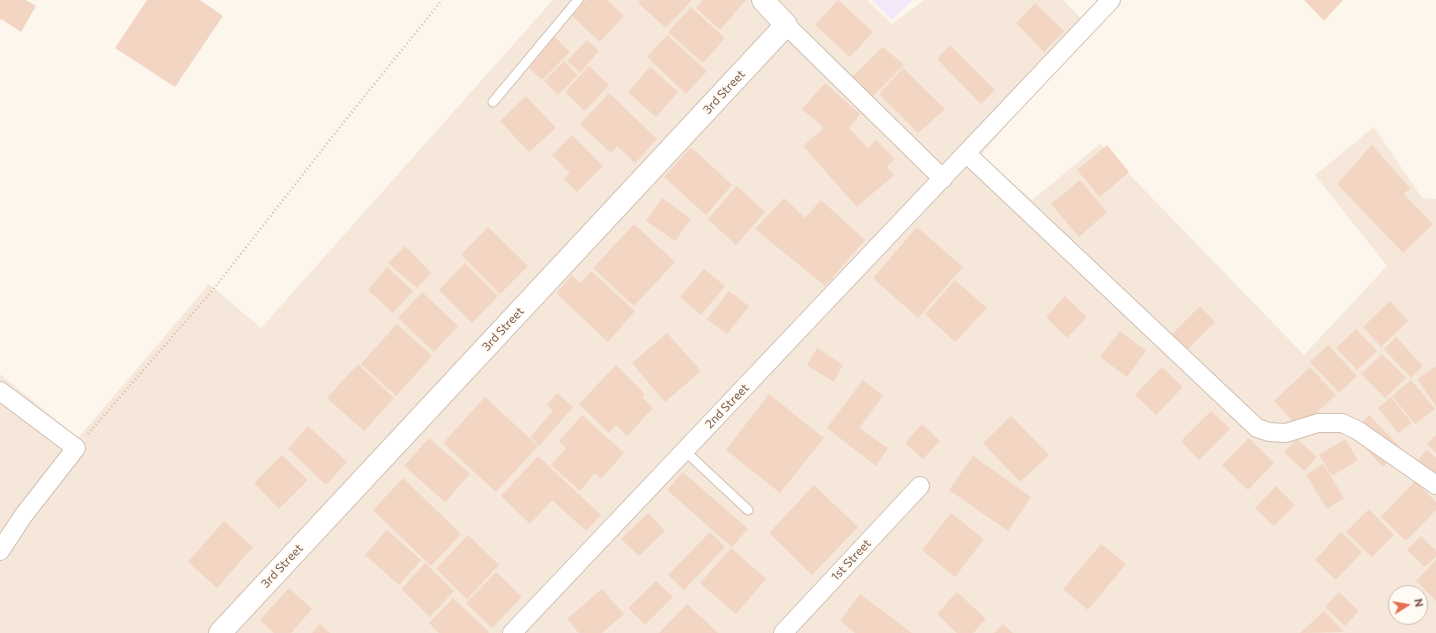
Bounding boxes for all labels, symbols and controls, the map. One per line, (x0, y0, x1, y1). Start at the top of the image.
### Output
street label: 3rd Street (700, 67, 748, 117)
street label: 3rd Street (479, 304, 527, 354)
street label: 2nd Street (702, 381, 752, 431)
street label: 1st Street (828, 536, 874, 584)
street label: 3rd Street (258, 541, 306, 591)
north arrow (1388, 585, 1428, 625)
text: N (1412, 598, 1426, 608)

